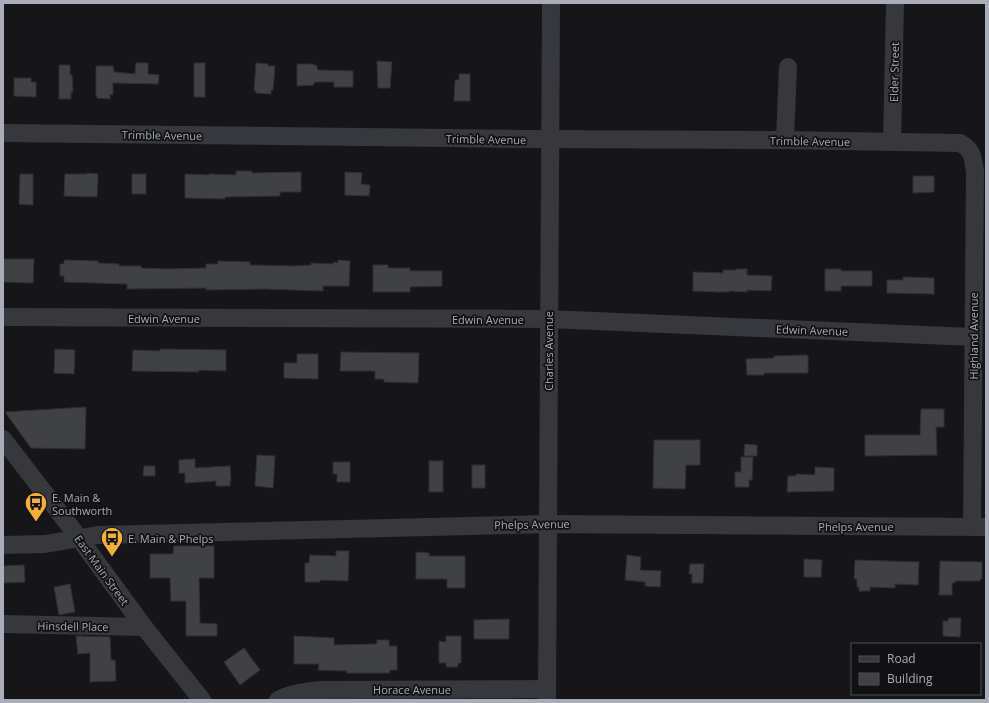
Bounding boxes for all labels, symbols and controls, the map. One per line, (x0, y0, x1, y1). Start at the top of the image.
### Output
street label: Elder Street (886, 42, 902, 102)
street label: Trimble Avenue (122, 127, 202, 143)
street label: Trimble Avenue (446, 131, 526, 147)
street label: Trimble Avenue (770, 133, 850, 149)
street label: Highland Avenue (966, 292, 981, 380)
street label: Edwin Avenue (128, 311, 200, 326)
street label: Charles Avenue (541, 311, 556, 391)
street label: Edwin Avenue (452, 312, 524, 327)
street label: Edwin Avenue (776, 321, 848, 339)
bus stop icon: E. Main & Southworth (23, 490, 49, 523)
place label: E. Main & Southworth (52, 490, 112, 518)
street label: Phelps Avenue (494, 516, 570, 532)
street label: Phelps Avenue (818, 519, 894, 534)
bus stop icon: E. Main & Phelps (99, 525, 125, 558)
place label: E. Main & Phelps (128, 531, 213, 546)
street label: East Main Street (71, 532, 133, 608)
street label: Hinsdell Place (37, 618, 109, 634)
legend (851, 643, 981, 695)
text: Road (887, 650, 916, 667)
text: Building (887, 670, 933, 687)
street label: Horace Avenue (373, 682, 451, 697)

